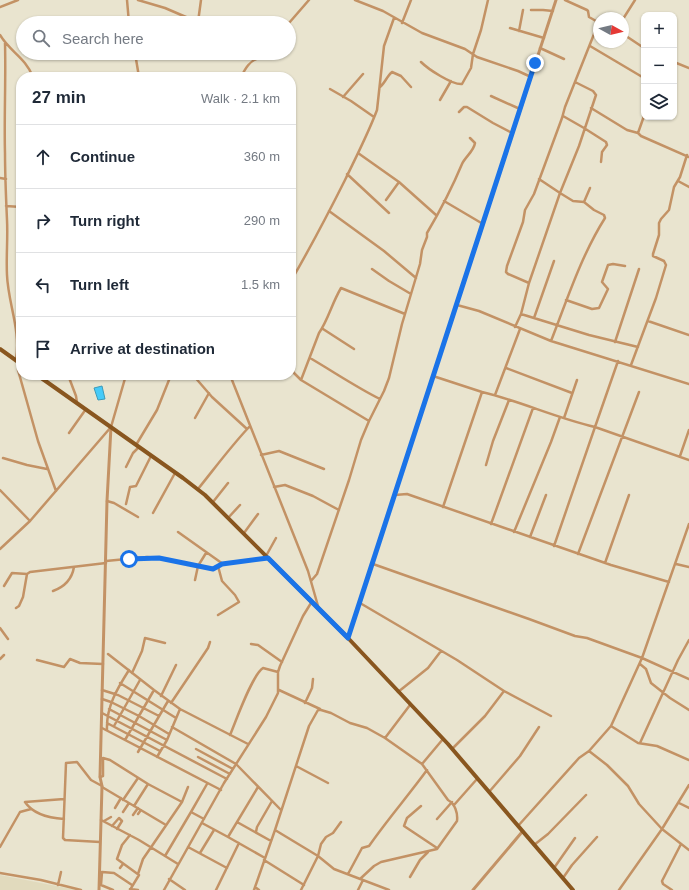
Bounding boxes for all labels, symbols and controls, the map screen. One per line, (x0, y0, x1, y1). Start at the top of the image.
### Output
north arrow (593, 12, 629, 48)
map controls (641, 12, 677, 120)
button: + (641, 12, 677, 48)
search box (16, 16, 296, 60)
icon: search (30, 27, 52, 49)
text: Search here (62, 30, 144, 47)
button: − (641, 48, 677, 84)
route end (526, 54, 544, 72)
button: layers (641, 84, 677, 120)
text: 27 min (32, 88, 86, 107)
text: Walk · 2.1 km (201, 91, 280, 106)
icon: ahead (32, 146, 54, 168)
text: Continue (70, 148, 135, 165)
text: 360 m (244, 149, 280, 164)
icon: right (32, 210, 54, 232)
text: Turn right (70, 212, 140, 229)
text: 290 m (244, 213, 280, 228)
icon: left (32, 274, 54, 296)
text: Turn left (70, 276, 129, 293)
text: 1.5 km (241, 277, 280, 292)
icon: arrive (32, 338, 54, 360)
text: Arrive at destination (70, 340, 215, 357)
route start (120, 550, 138, 568)

